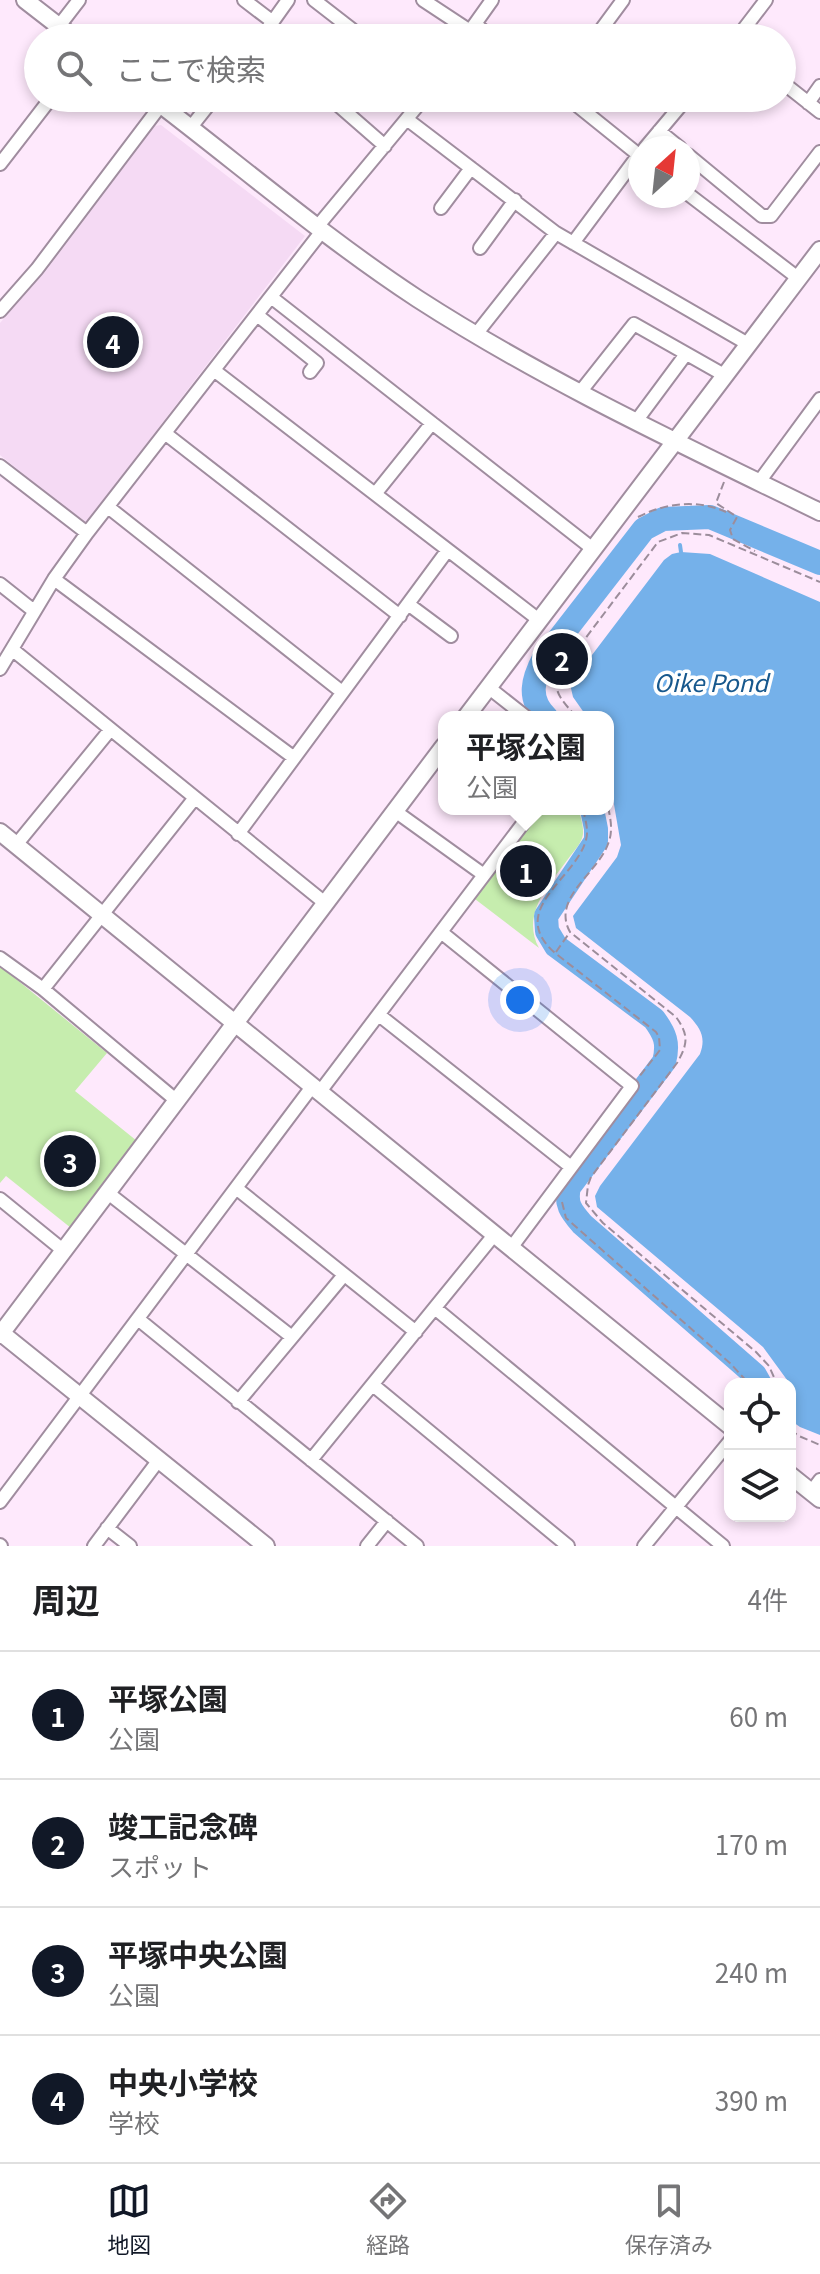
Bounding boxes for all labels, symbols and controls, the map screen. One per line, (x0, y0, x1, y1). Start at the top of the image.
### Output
search box (24, 24, 796, 112)
icon: search (52, 46, 96, 90)
text: ここで検索 (116, 46, 266, 90)
north arrow (628, 136, 700, 208)
pin: 4 (87, 312, 139, 372)
pin: 2 (536, 629, 588, 689)
water label: Oike Pond (654, 664, 771, 699)
popup (438, 711, 614, 815)
text: 平塚公園 (466, 723, 586, 767)
text: 公園 (466, 767, 518, 804)
pin: 1 (500, 841, 552, 901)
your location (500, 980, 540, 1020)
pin: 3 (44, 1131, 96, 1191)
map controls (724, 1378, 796, 1522)
button: locate (724, 1378, 796, 1450)
button: layers (724, 1450, 796, 1522)
text: 周辺 (32, 1574, 100, 1623)
text: 4件 (748, 1580, 788, 1617)
text: 平塚公園 (108, 1675, 228, 1719)
text: 1 (50, 1697, 66, 1734)
text: 60 m (729, 1697, 788, 1734)
text: 公園 (108, 1719, 160, 1756)
text: 竣工記念碑 (108, 1803, 258, 1847)
text: 2 (50, 1825, 66, 1862)
text: 170 m (715, 1825, 788, 1862)
text: スポット (108, 1847, 212, 1884)
text: 平塚中央公園 (108, 1931, 288, 1975)
text: 3 (50, 1953, 66, 1990)
text: 240 m (715, 1953, 788, 1990)
text: 公園 (108, 1975, 160, 2012)
text: 中央小学校 (108, 2059, 258, 2103)
text: 4 (50, 2081, 66, 2118)
text: 390 m (715, 2081, 788, 2118)
text: 学校 (108, 2103, 160, 2140)
tab: 地図 (107, 2179, 151, 2259)
tab: 経路 (366, 2179, 410, 2259)
tab: 保存済み (625, 2179, 713, 2259)

